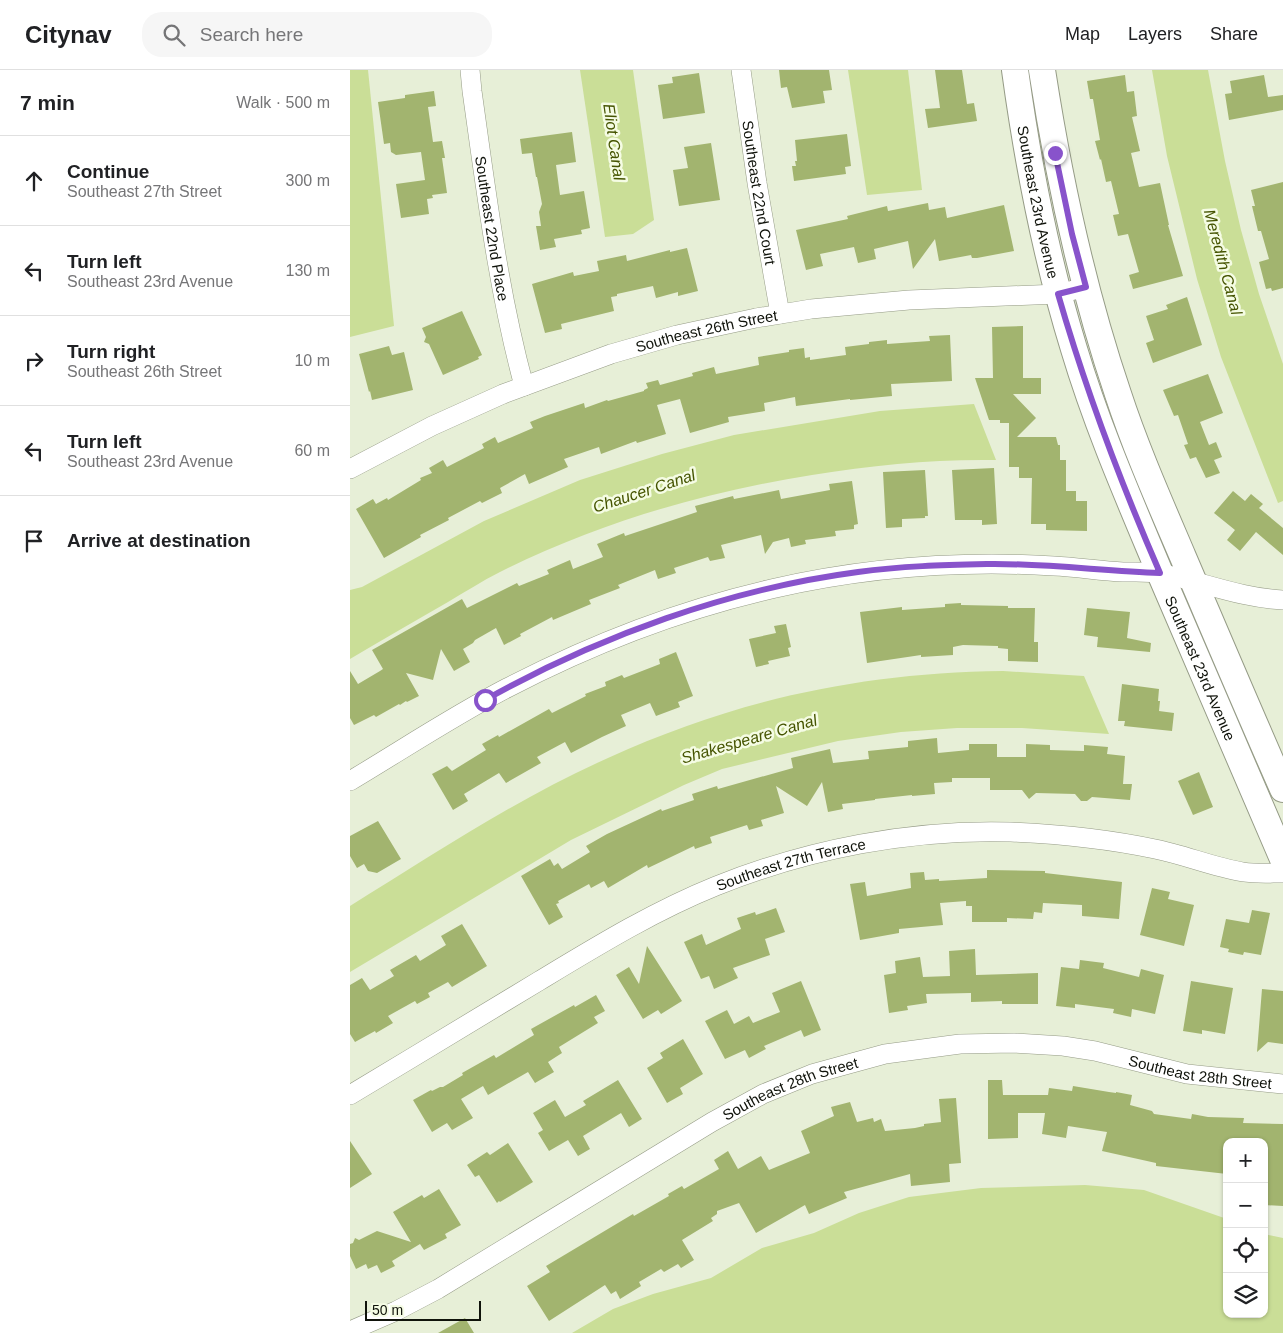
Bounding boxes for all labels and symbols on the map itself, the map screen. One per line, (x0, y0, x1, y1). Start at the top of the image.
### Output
water label: Eliot Canal (600, 103, 628, 182)
street label: Southeast 22nd Court (740, 119, 780, 267)
street label: Southeast 23rd Avenue (1015, 124, 1062, 280)
route end (1044, 142, 1067, 165)
street label: Southeast 22nd Place (473, 155, 513, 302)
water label: Meredith Canal (1201, 207, 1245, 317)
street label: Southeast 26th Street (633, 306, 779, 355)
water label: Chaucer Canal (591, 466, 698, 516)
street label: Southeast 23rd Avenue (1162, 593, 1239, 743)
route start (474, 689, 497, 712)
water label: Shakespeare Canal (679, 711, 819, 767)
street label: Southeast 27th Terrace (714, 835, 867, 894)
street label: Southeast 28th Street (1127, 1051, 1274, 1091)
street label: Southeast 28th Street (719, 1053, 860, 1123)
scale bar (365, 1298, 481, 1321)

